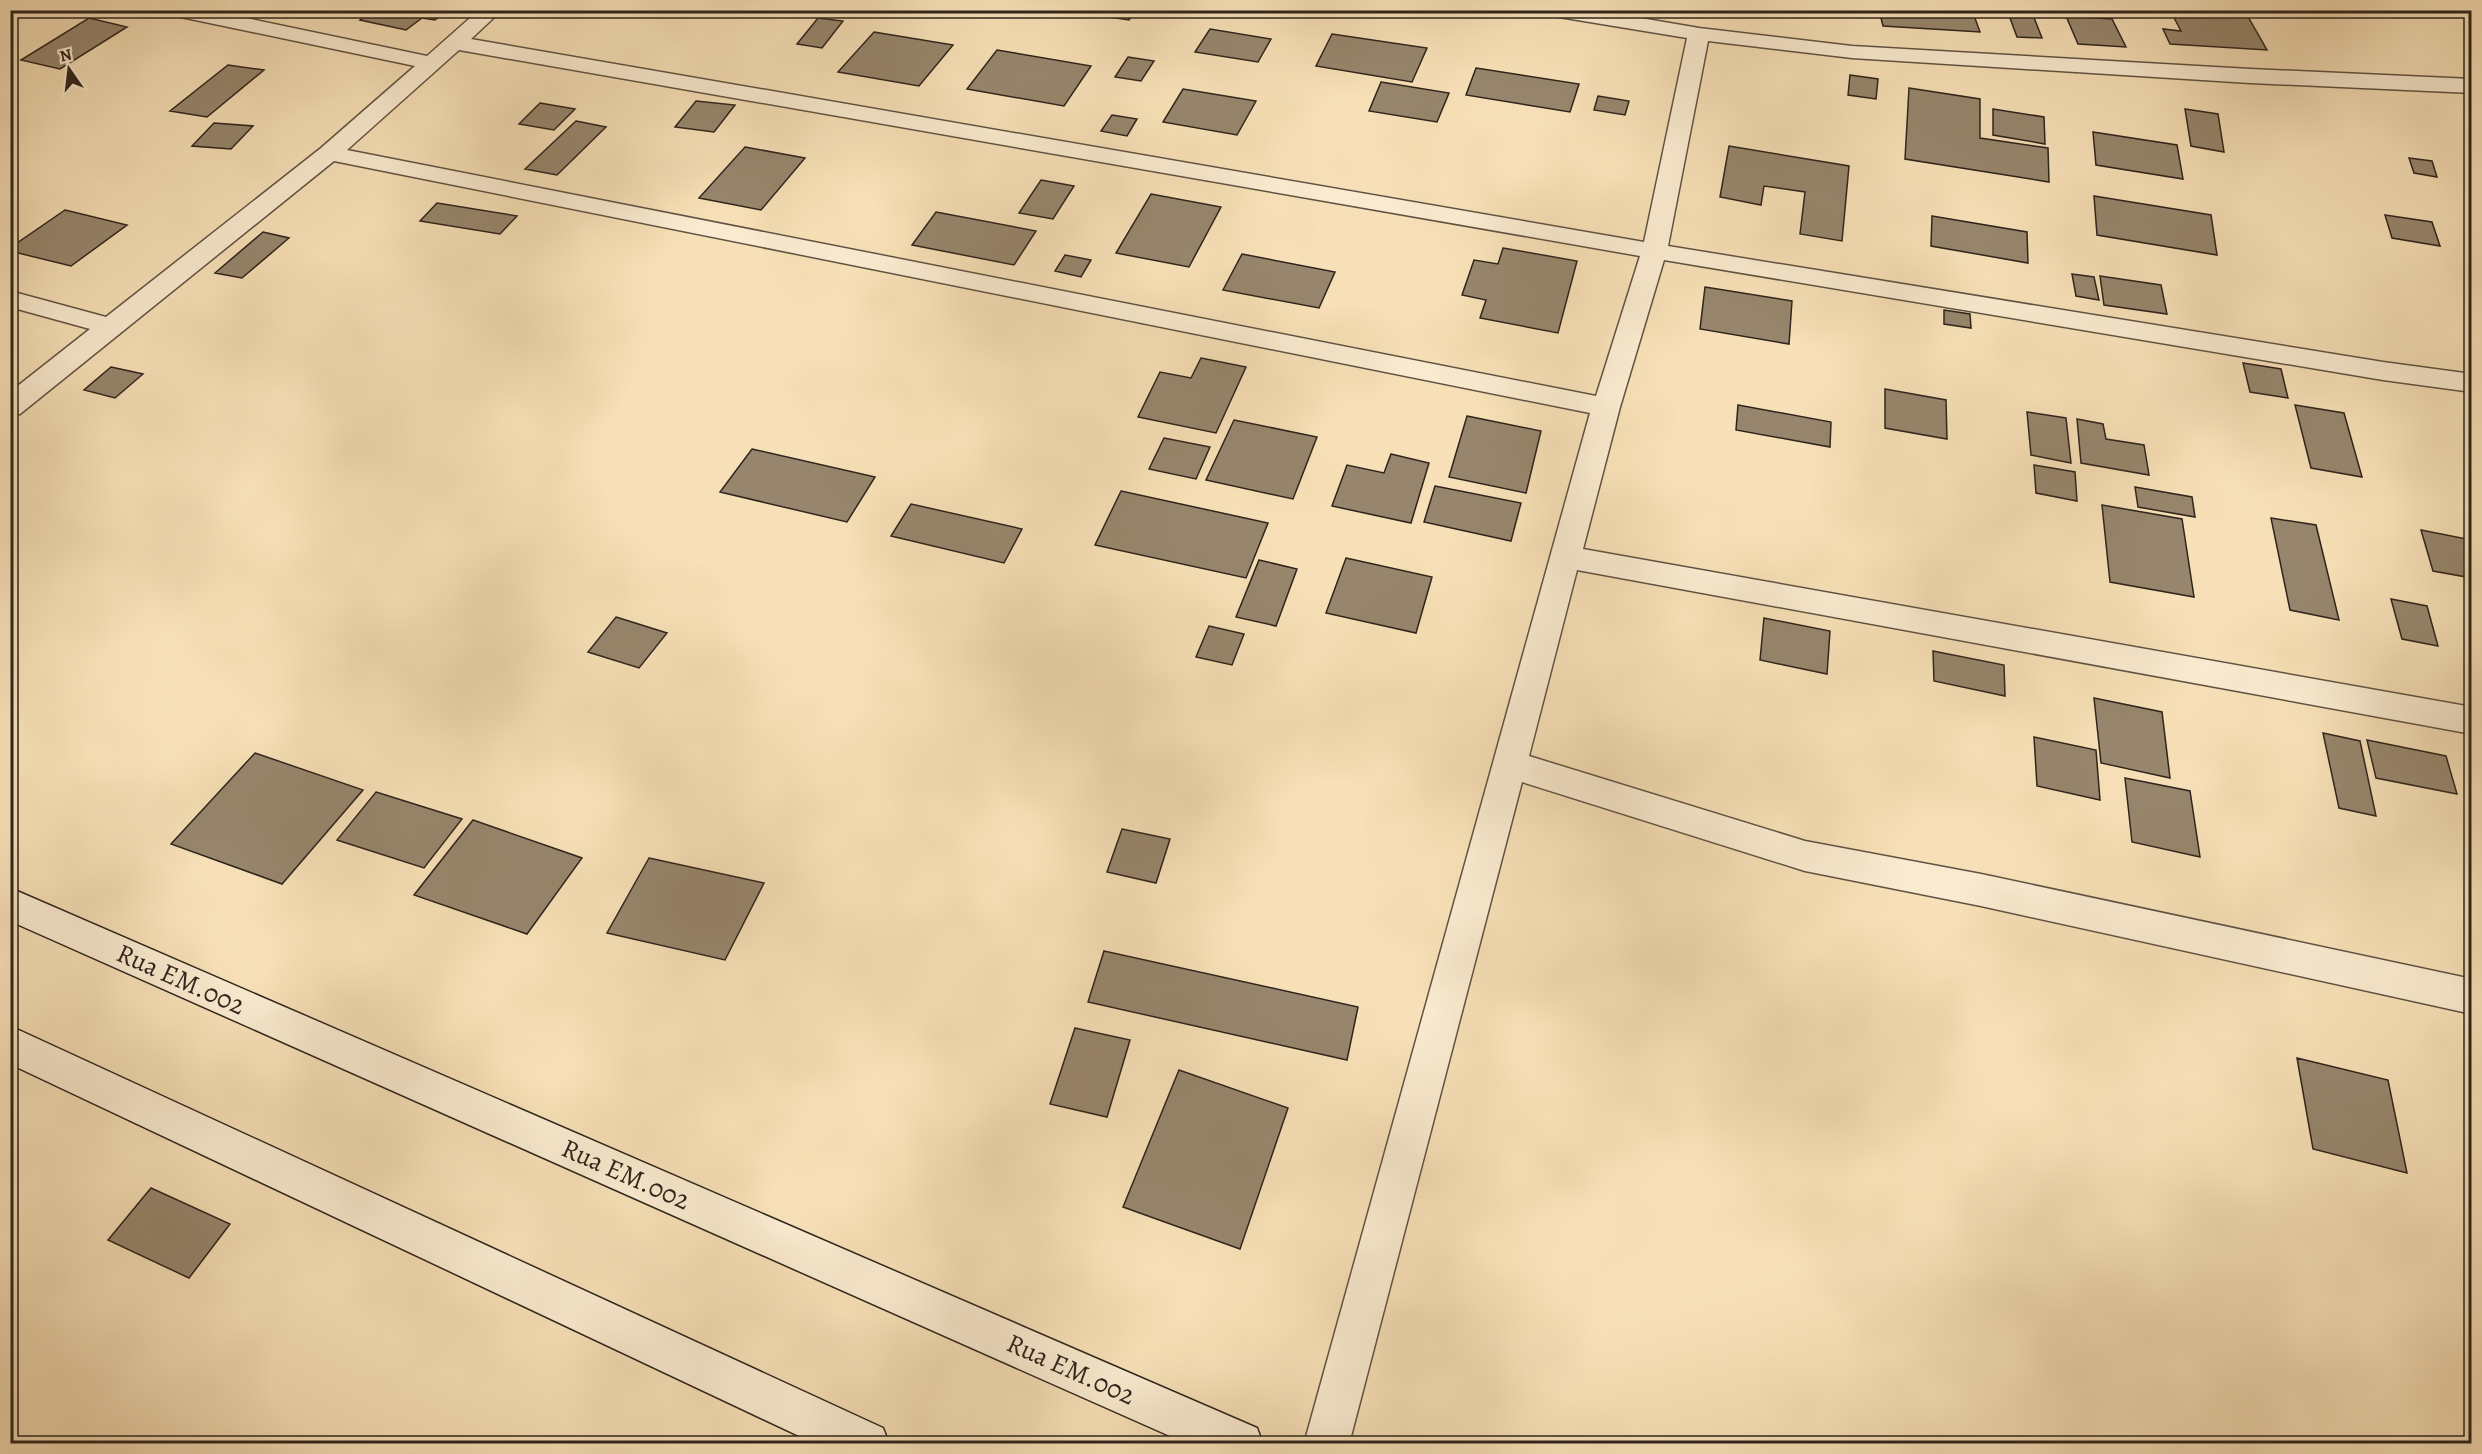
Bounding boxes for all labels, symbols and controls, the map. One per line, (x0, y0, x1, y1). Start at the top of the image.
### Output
north arrow (39, 39, 99, 99)
text: N (57, 43, 74, 67)
street label: Rua EM.002 (111, 935, 251, 1023)
street label: Rua EM.002 (556, 1130, 696, 1218)
street label: Rua EM.002 (1001, 1325, 1141, 1413)

